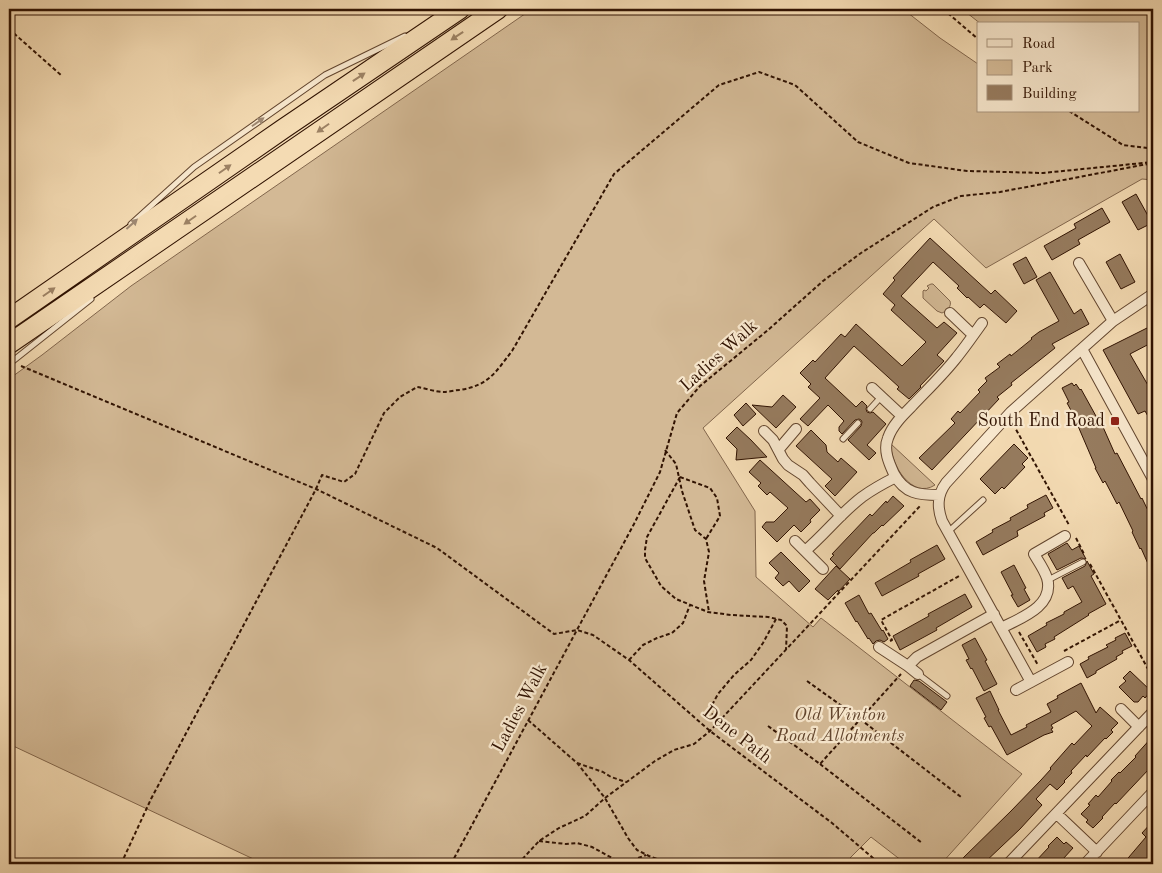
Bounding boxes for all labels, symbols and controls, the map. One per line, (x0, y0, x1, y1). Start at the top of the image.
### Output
legend (977, 22, 1140, 112)
one-way arrow (451, 31, 464, 41)
text: Road (1022, 37, 1056, 52)
text: Park (1022, 61, 1053, 76)
one-way arrow (353, 72, 366, 82)
text: Building (1022, 87, 1077, 102)
one-way arrow (251, 117, 265, 127)
one-way arrow (317, 123, 330, 133)
one-way arrow (219, 164, 232, 174)
one-way arrow (183, 215, 196, 225)
one-way arrow (125, 218, 138, 229)
one-way arrow (42, 287, 56, 297)
street label: Ladies Walk (677, 317, 761, 395)
place label: South End Road (977, 412, 1105, 430)
marker: South End Road (1109, 415, 1121, 427)
street label: Ladies Walk (489, 661, 551, 755)
street label: Dene Path (699, 703, 775, 767)
park label: Old Winton Road Allotments (775, 706, 905, 745)

